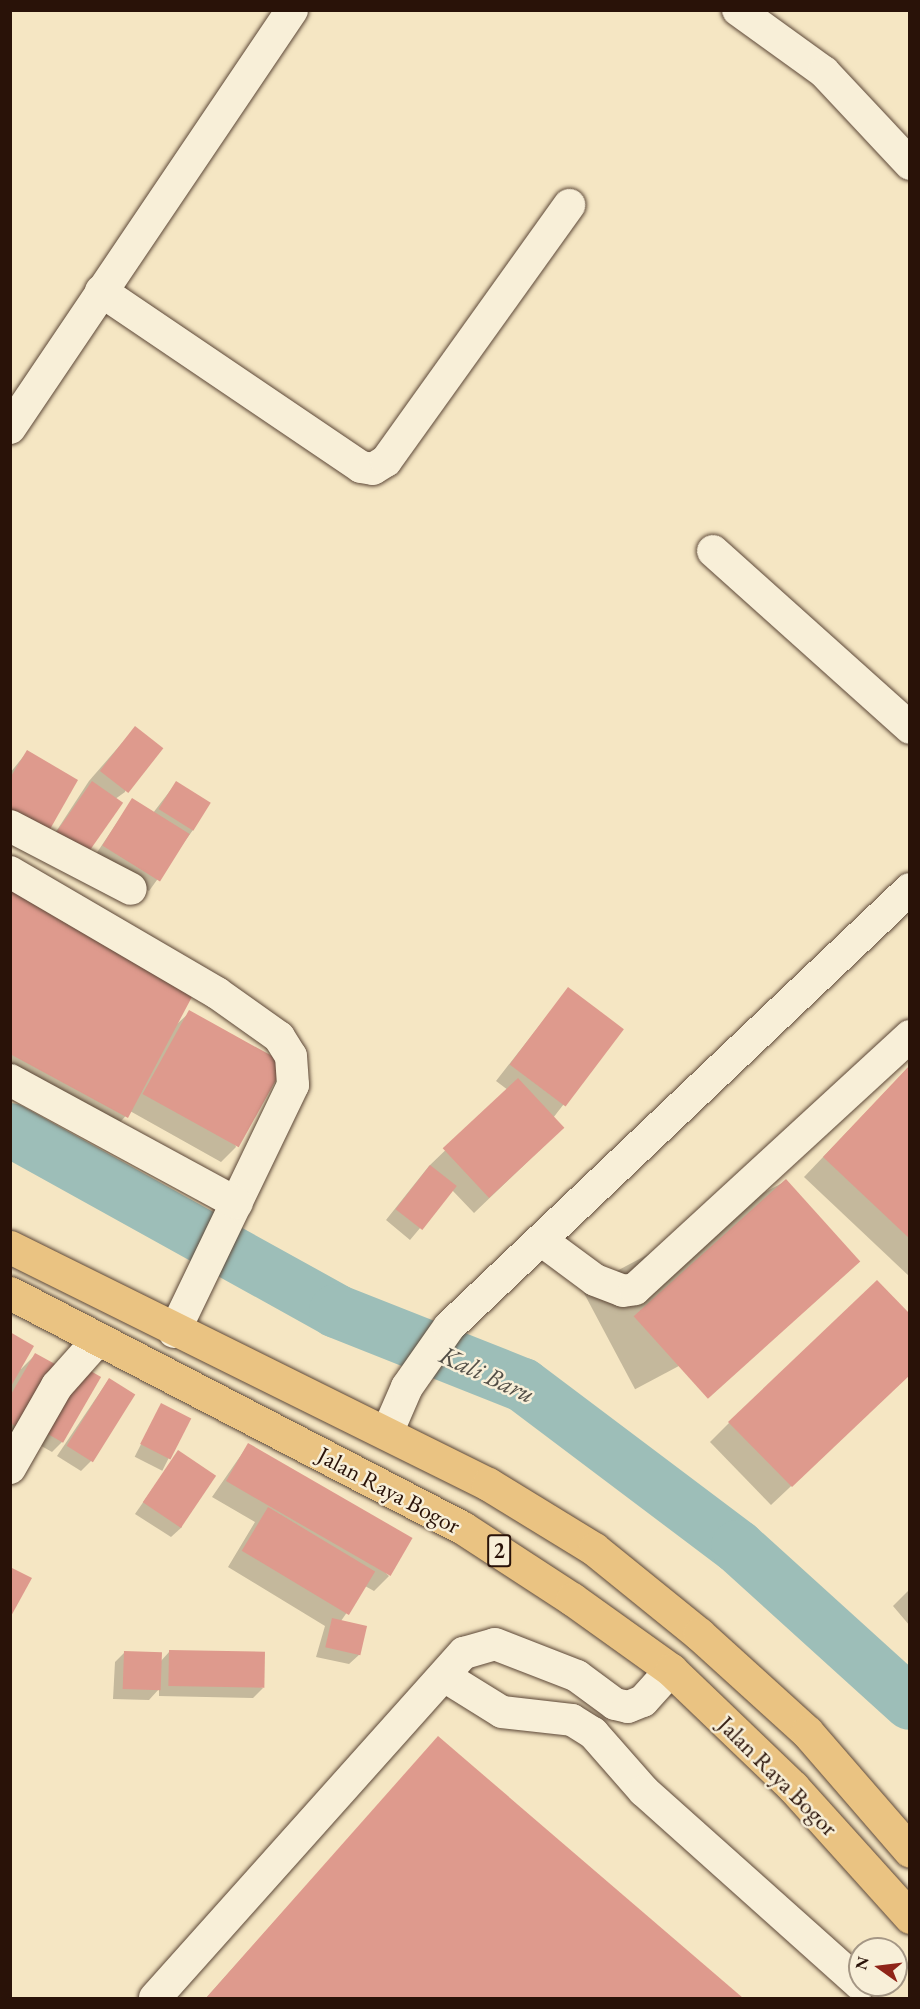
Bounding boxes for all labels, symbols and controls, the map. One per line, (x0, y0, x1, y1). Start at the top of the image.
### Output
water label: Kali Baru (435, 1340, 539, 1410)
street label: Jalan Raya Bogor (313, 1440, 465, 1540)
road number: 2 (487, 1532, 511, 1570)
street label: Jalan Raya Bogor (712, 1710, 844, 1842)
north arrow (848, 1937, 908, 1997)
text: N (850, 1954, 874, 1972)

